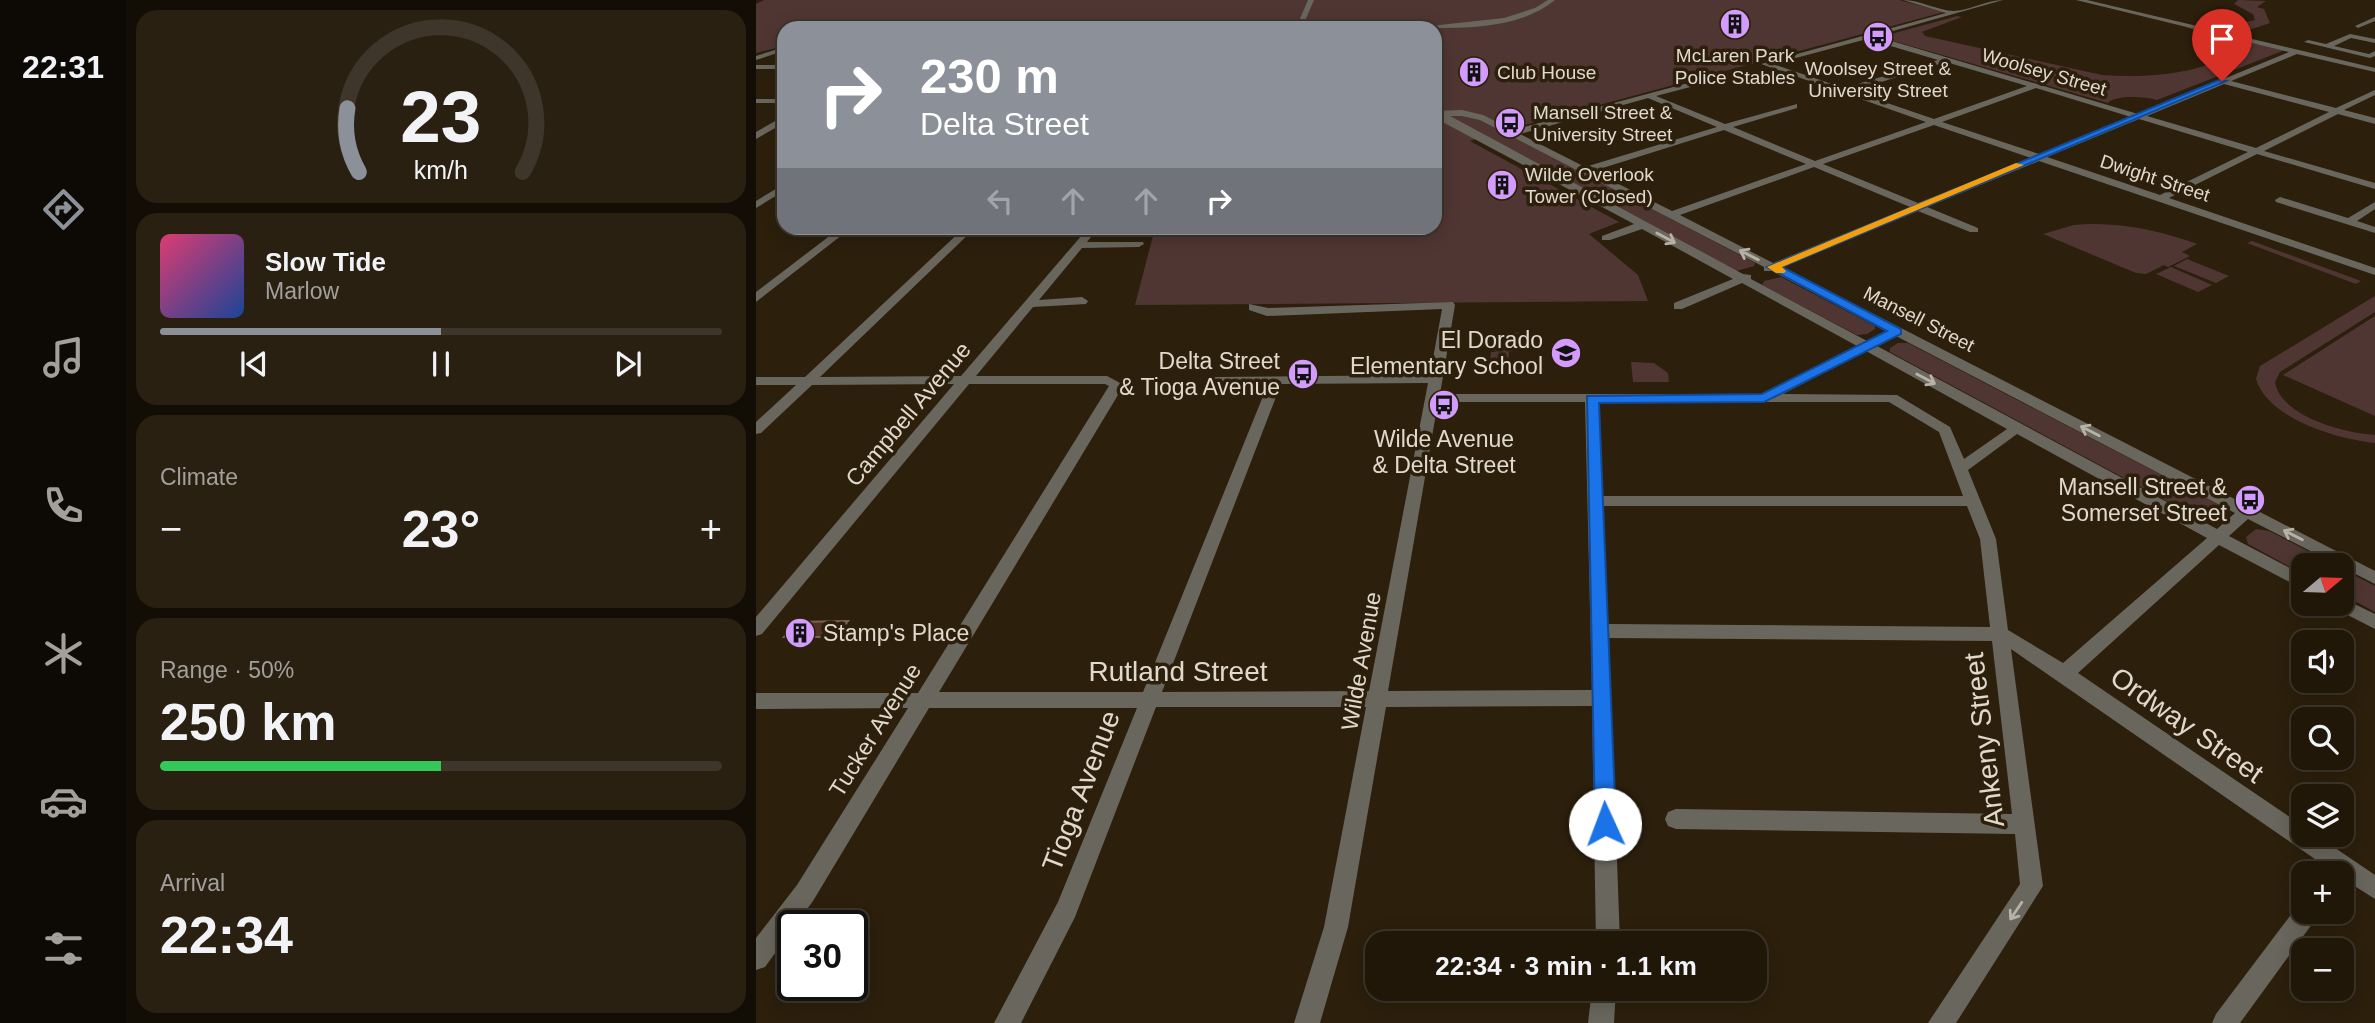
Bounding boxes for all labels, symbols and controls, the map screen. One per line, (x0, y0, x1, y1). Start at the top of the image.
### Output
building icon: McLaren Park Police Stables (1718, 7, 1752, 41)
pin (2192, 9, 2252, 81)
bus stop icon: Woolsey Street & University Street (1861, 20, 1895, 54)
icon: arrive (2203, 20, 2241, 58)
street label: Woolsey Street (1979, 44, 2109, 100)
place label: McLaren Park Police Stables (1675, 45, 1795, 88)
text: 22:31 (22, 49, 104, 85)
icon: right (805, 49, 896, 140)
text: 230 m (920, 49, 1059, 103)
building icon: Club House (1457, 55, 1491, 89)
place label: Woolsey Street & University Street (1805, 58, 1952, 101)
place label: Club House (1497, 62, 1596, 83)
text: 23 (401, 77, 481, 158)
place label: Mansell Street & University Street (1533, 102, 1673, 145)
text: Delta Street (920, 106, 1089, 142)
bus stop icon: Mansell Street & University Street (1493, 106, 1527, 140)
street label: Dwight Street (2098, 150, 2213, 206)
text: km/h (414, 156, 468, 184)
place label: Wilde Overlook Tower (Closed) (1525, 164, 1654, 207)
building icon: Wilde Overlook Tower (Closed) (1485, 168, 1519, 202)
icon: left (981, 182, 1019, 220)
icon: ahead (1054, 182, 1092, 220)
icon: ahead (1127, 182, 1165, 220)
icon: right (1200, 182, 1238, 220)
icon: directions (39, 185, 88, 234)
one-way arrow (1655, 232, 1676, 245)
text: Slow Tide (265, 247, 386, 277)
one-way arrow (1739, 247, 1760, 261)
text: Marlow (265, 278, 339, 304)
street label: Mansell Street (1860, 282, 1979, 356)
place label: El Dorado Elementary School (1350, 327, 1543, 379)
icon: music (39, 333, 88, 382)
school or university icon: El Dorado Elementary School (1549, 336, 1583, 370)
street label: Campbell Avenue (840, 337, 976, 491)
icon: previous (235, 345, 273, 383)
icon: pause (422, 345, 460, 383)
icon: next (609, 345, 647, 383)
place label: Delta Street & Tioga Avenue (1119, 348, 1281, 400)
bus stop icon: Delta Street & Tioga Avenue (1286, 357, 1320, 391)
one-way arrow (1915, 373, 1936, 386)
bus stop icon: Wilde Avenue & Delta Street (1427, 388, 1461, 422)
one-way arrow (2080, 424, 2101, 437)
place label: Wilde Avenue & Delta Street (1372, 426, 1516, 478)
text: Climate (160, 464, 238, 490)
place label: Mansell Street & Somerset Street (2058, 474, 2228, 526)
icon: phone (39, 481, 88, 530)
bus stop icon: Mansell Street & Somerset Street (2233, 483, 2267, 517)
text: 23° (402, 500, 480, 558)
text: − (160, 508, 182, 550)
text: + (700, 508, 722, 550)
one-way arrow (2283, 528, 2303, 542)
north arrow (2291, 553, 2354, 616)
map controls (2291, 553, 2354, 1001)
street label: Wilde Avenue (1336, 590, 1386, 732)
building icon: Stamp's Place (783, 616, 817, 650)
place label: Stamp's Place (823, 620, 969, 646)
icon: climate (39, 629, 88, 678)
button: sound (2291, 630, 2354, 693)
street label: Ankeny Street (1958, 651, 2010, 829)
street label: Rutland Street (1089, 656, 1268, 687)
text: Range · 50% (160, 657, 294, 683)
street label: Tucker Avenue (824, 659, 926, 801)
street label: Ordway Street (2105, 661, 2269, 789)
text: 250 km (160, 693, 336, 751)
street label: Tioga Avenue (1036, 706, 1126, 876)
button: search (2291, 707, 2354, 770)
icon: car (39, 777, 88, 826)
button: layers (2291, 784, 2354, 847)
position arrow (1568, 787, 1642, 861)
button: + (2291, 861, 2354, 924)
text: Arrival (160, 870, 225, 896)
one-way arrow (2008, 901, 2023, 920)
text: 22:34 (160, 906, 293, 964)
speed limit sign: 30 (777, 910, 868, 1001)
icon: filters (39, 924, 88, 973)
button: − (2291, 938, 2354, 1001)
text: 22:34 · 3 min · 1.1 km (1435, 951, 1697, 981)

